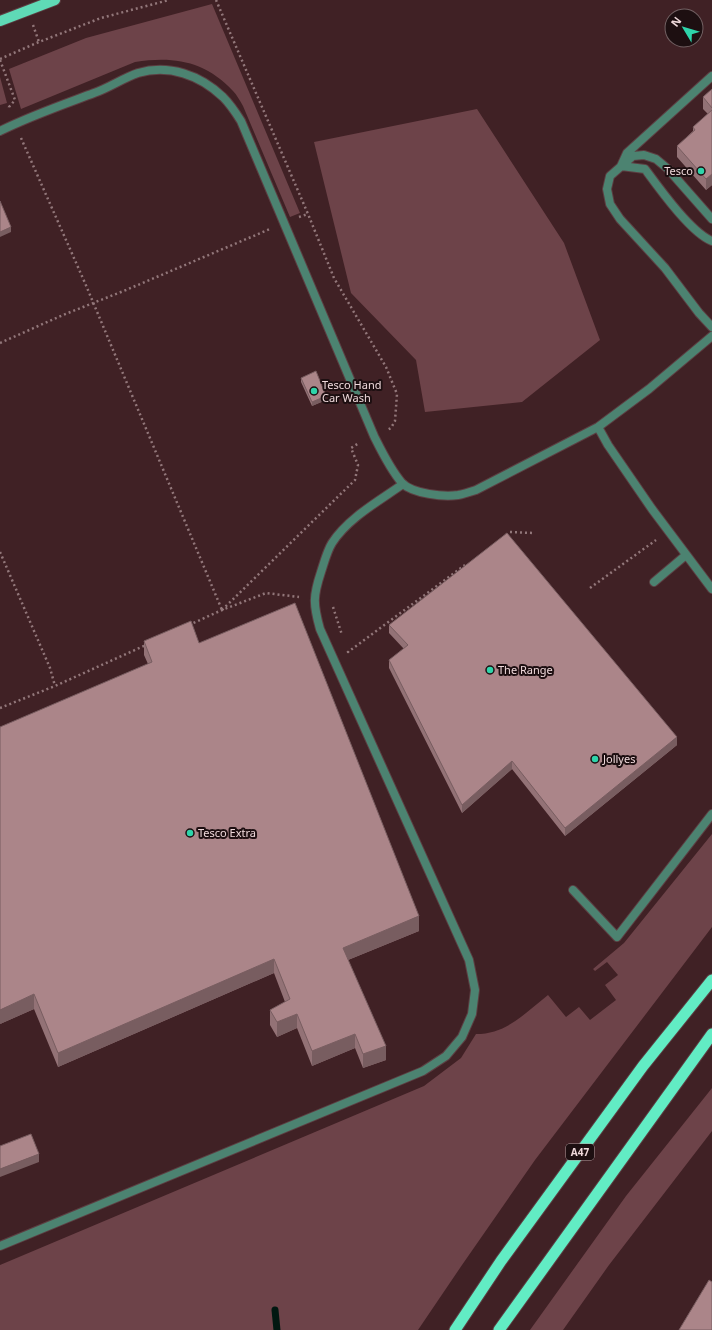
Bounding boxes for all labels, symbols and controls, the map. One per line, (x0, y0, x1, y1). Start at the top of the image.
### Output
north arrow (664, 8, 704, 48)
text: N (667, 13, 684, 30)
place label: Tesco (664, 163, 693, 178)
marker: Tesco (696, 166, 706, 176)
place label: Tesco Hand Car Wash (322, 377, 382, 405)
marker: Tesco Hand Car Wash (309, 386, 319, 396)
place label: The Range (498, 662, 553, 677)
marker: The Range (485, 665, 495, 675)
place label: Jollyes (602, 751, 635, 766)
marker: Jollyes (590, 754, 600, 764)
place label: Tesco Extra (198, 825, 256, 840)
marker: Tesco Extra (185, 828, 195, 838)
road number: A47 (566, 1144, 594, 1160)

